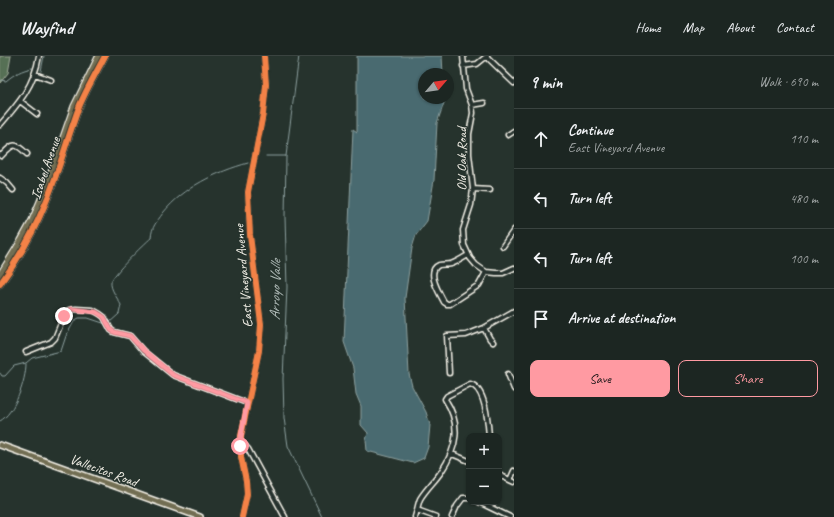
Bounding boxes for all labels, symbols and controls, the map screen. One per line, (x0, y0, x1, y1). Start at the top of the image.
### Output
text: Wayfind (20, 16, 73, 40)
text: Home (635, 19, 661, 36)
text: Map (683, 19, 704, 36)
text: About (726, 19, 754, 36)
text: Contact (776, 19, 814, 36)
north arrow (418, 68, 454, 104)
text: 9 min (530, 72, 562, 93)
text: Walk · 690 m (759, 74, 818, 90)
text: Continue (568, 121, 613, 140)
street label: Old Oak Road (453, 125, 470, 191)
icon: ahead (530, 128, 552, 150)
text: 110 m (790, 131, 818, 147)
street label: Isabel Avenue (27, 133, 65, 202)
text: East Vineyard Avenue (568, 140, 664, 156)
icon: left (530, 188, 552, 210)
text: Turn left (568, 189, 611, 208)
text: 480 m (790, 191, 818, 207)
street label: East Vineyard Avenue (230, 222, 256, 328)
icon: left (530, 248, 552, 270)
text: Turn left (568, 249, 611, 268)
text: 100 m (790, 251, 818, 267)
water label: Arroyo Valle (265, 257, 286, 320)
route end (55, 307, 73, 325)
icon: arrive (530, 308, 552, 330)
text: Arrive at destination (568, 309, 675, 328)
button: Save (530, 360, 670, 397)
button: Share (678, 360, 818, 397)
map controls (466, 433, 502, 505)
button: + (466, 433, 502, 469)
route start (231, 437, 249, 455)
street label: Vallecitos Road (68, 450, 142, 491)
button: − (466, 469, 502, 505)

